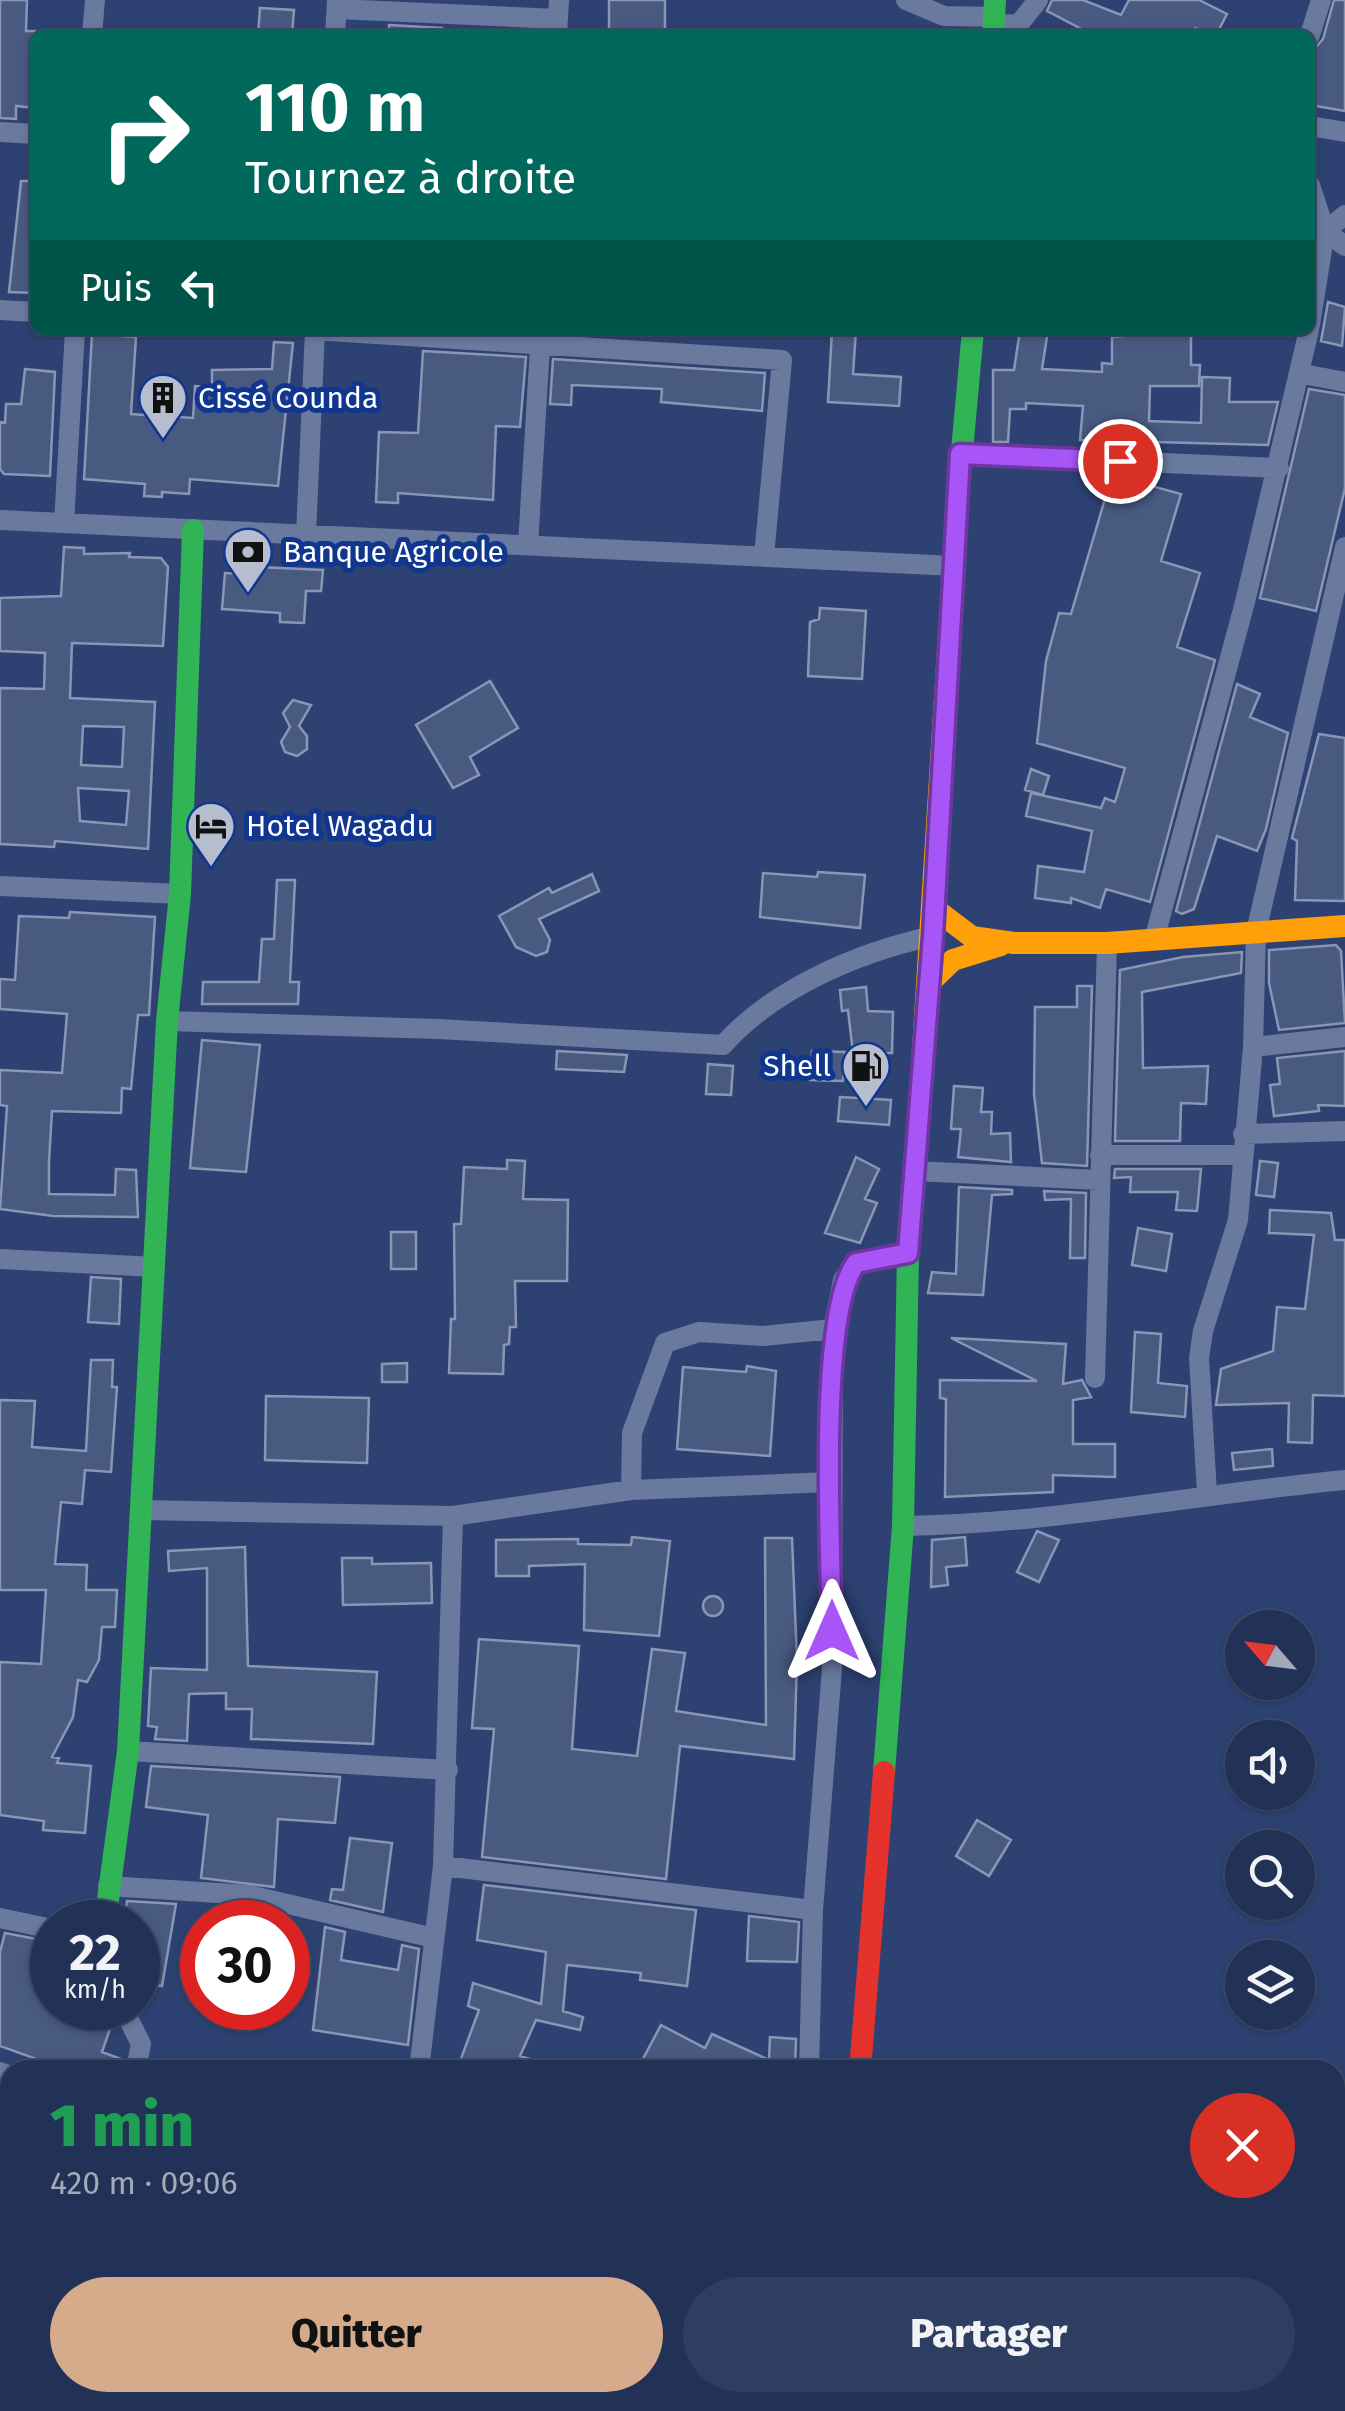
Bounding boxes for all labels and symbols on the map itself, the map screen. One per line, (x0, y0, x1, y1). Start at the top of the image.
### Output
building icon: Cissé Counda (137, 372, 189, 440)
place label: Cissé Counda (198, 380, 378, 416)
pin (1078, 419, 1163, 504)
bank icon: Banque Agricole (222, 526, 274, 594)
place label: Banque Agricole (283, 534, 504, 570)
hotel icon: Hotel Wagadu (185, 800, 237, 868)
place label: Hotel Wagadu (246, 808, 434, 844)
fuel station icon: Shell (840, 1040, 892, 1108)
place label: Shell (763, 1048, 831, 1084)
position arrow (780, 1579, 884, 1683)
north arrow (1225, 1610, 1315, 1700)
speed limit sign: 30 (180, 1900, 310, 2030)

